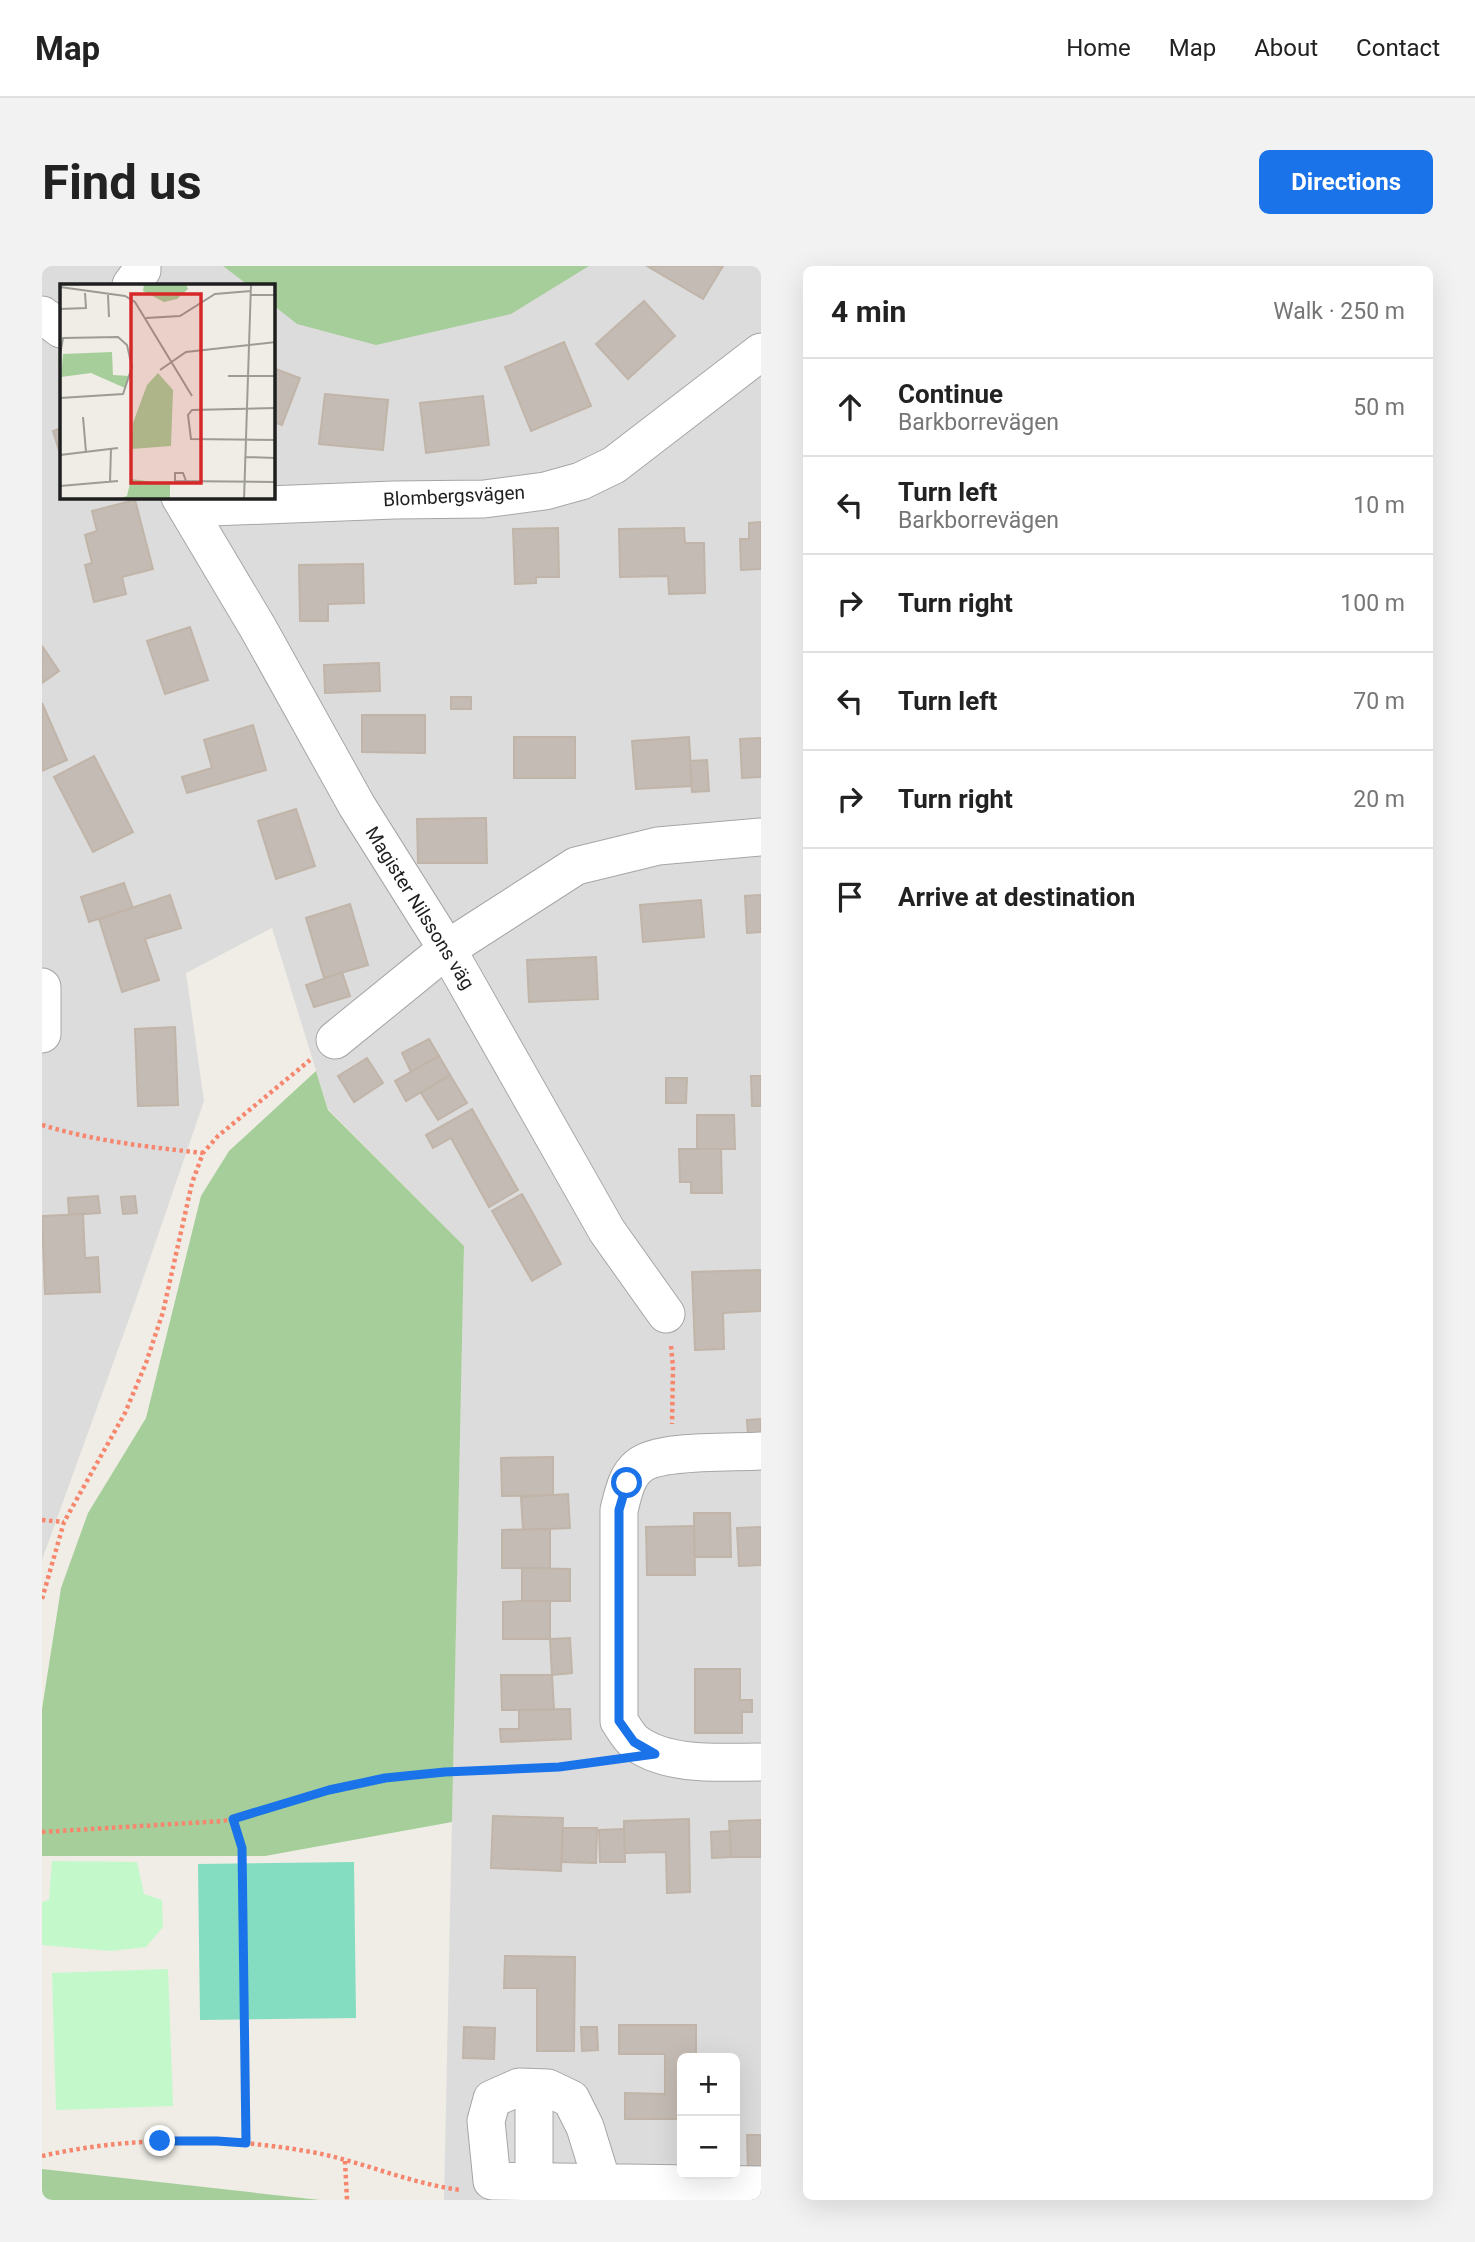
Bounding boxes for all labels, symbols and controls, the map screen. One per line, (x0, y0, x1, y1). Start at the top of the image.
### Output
text: Map (35, 29, 100, 68)
text: Home (1066, 34, 1131, 62)
text: Map (1169, 34, 1216, 62)
text: About (1254, 34, 1318, 62)
text: Contact (1356, 34, 1440, 62)
button: Directions (1259, 150, 1433, 214)
text: Find us (42, 154, 202, 211)
inset map (60, 284, 275, 499)
text: 4 min (831, 294, 906, 329)
text: Walk · 250 m (1273, 298, 1405, 325)
text: Continue (898, 379, 1003, 409)
icon: ahead (831, 388, 869, 426)
text: 50 m (1353, 394, 1405, 421)
text: Barkborrevägen (898, 409, 1059, 436)
text: Turn left (898, 477, 997, 507)
street label: Blombergsvägen (382, 481, 526, 511)
icon: left (831, 486, 869, 524)
text: 10 m (1353, 492, 1405, 519)
text: Barkborrevägen (898, 507, 1059, 534)
icon: right (831, 584, 869, 622)
text: Turn right (898, 588, 1013, 618)
text: 100 m (1340, 590, 1405, 617)
icon: left (831, 682, 869, 720)
text: Turn left (898, 686, 997, 716)
text: 70 m (1353, 688, 1405, 715)
icon: right (831, 780, 869, 818)
text: Turn right (898, 784, 1013, 814)
text: 20 m (1353, 786, 1405, 813)
street label: Magister Nilssons väg (360, 822, 480, 994)
icon: arrive (831, 878, 869, 916)
text: Arrive at destination (898, 882, 1135, 912)
route start (611, 1467, 642, 1498)
map controls (677, 2053, 740, 2179)
button: + (677, 2053, 740, 2116)
button: − (677, 2116, 740, 2179)
route end (144, 2125, 175, 2156)

